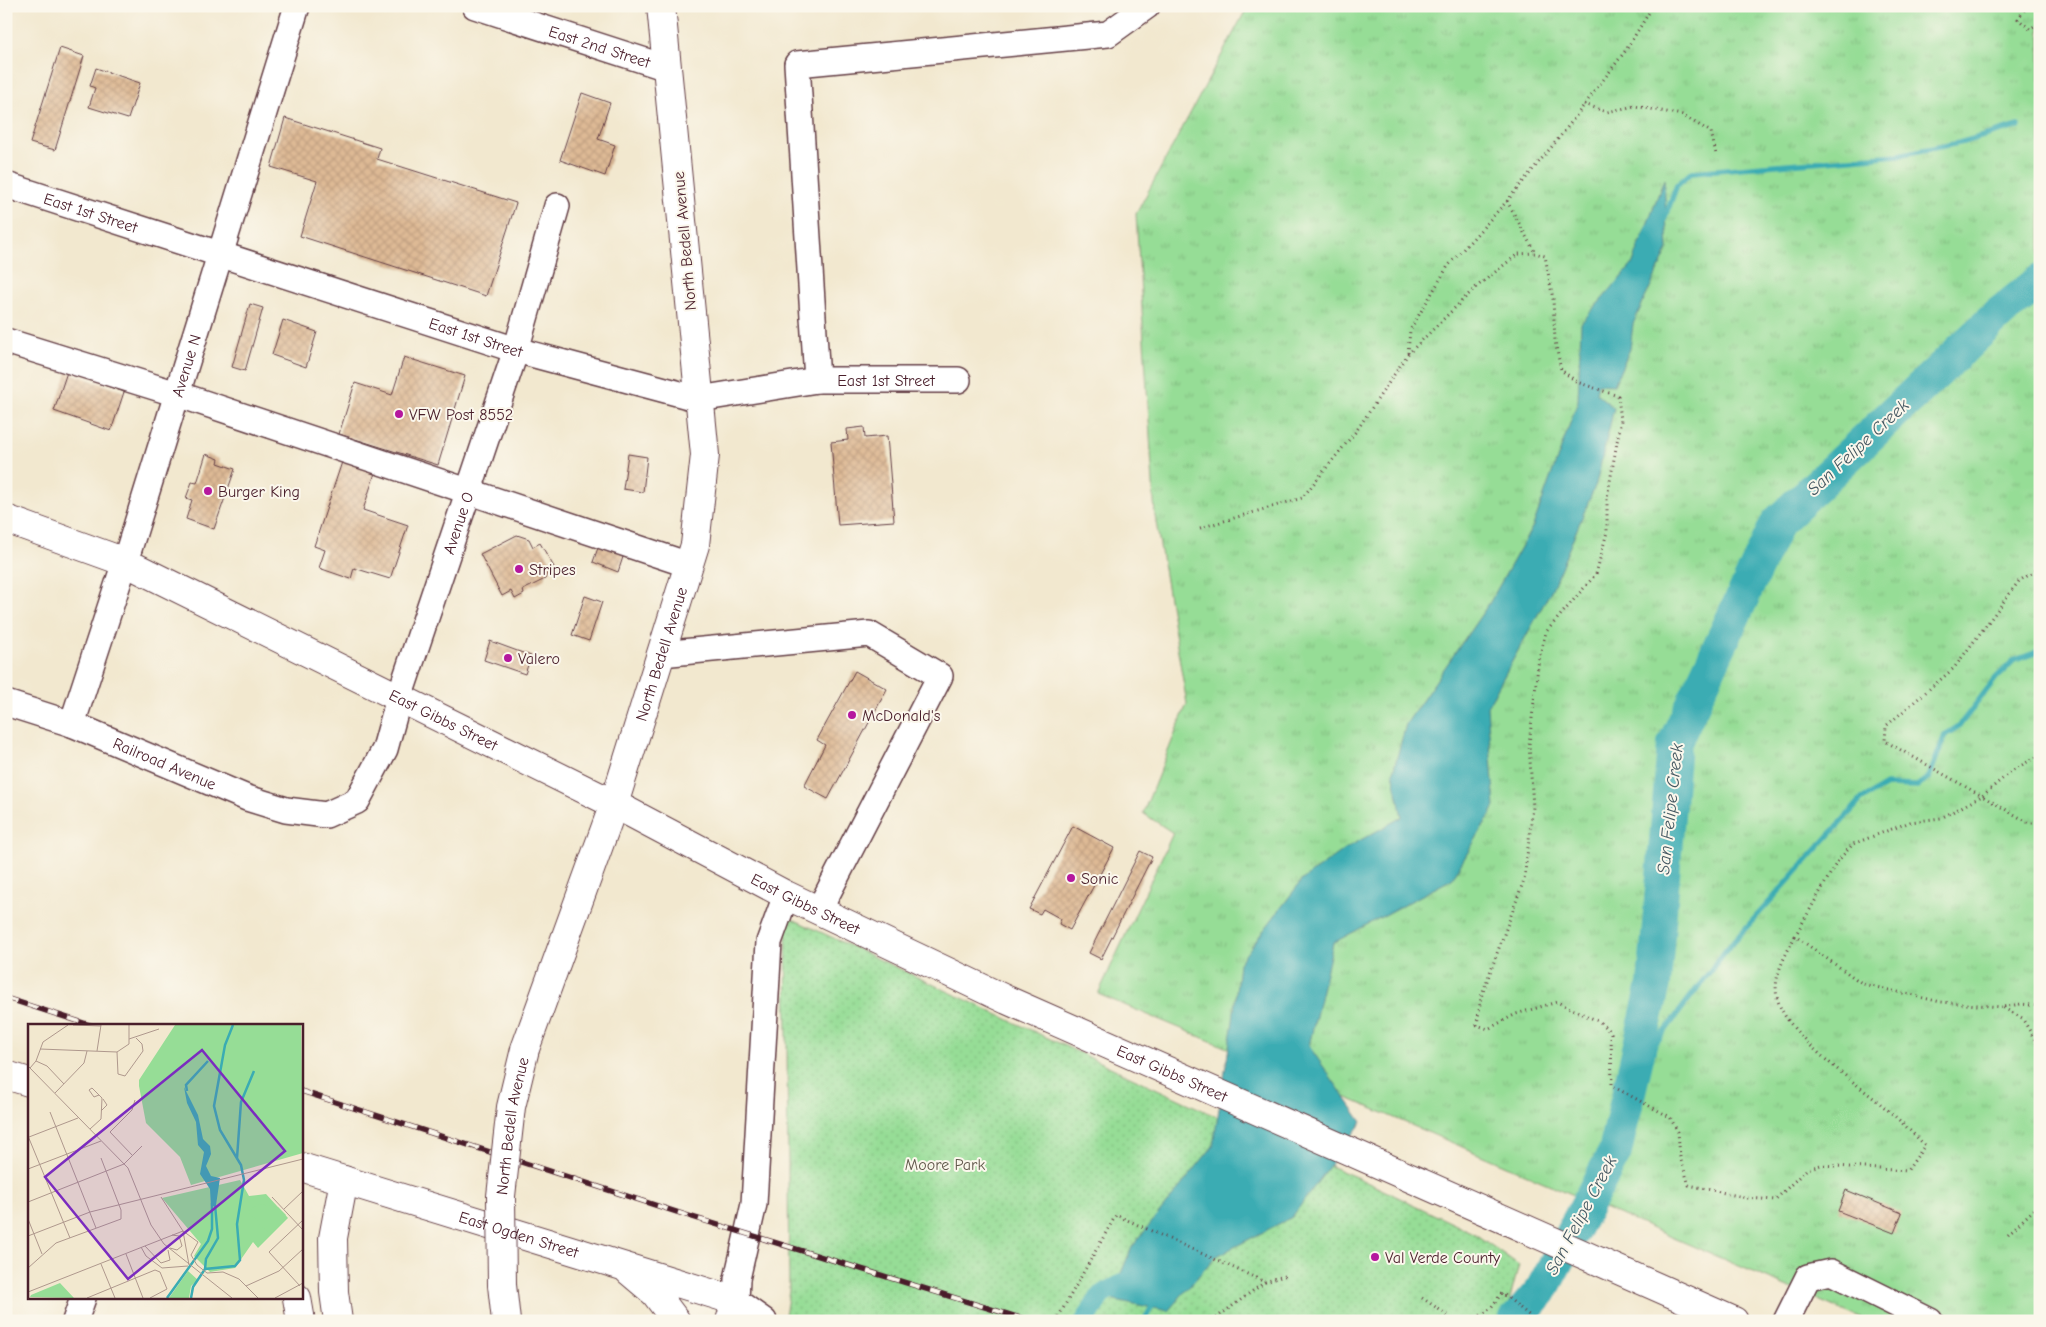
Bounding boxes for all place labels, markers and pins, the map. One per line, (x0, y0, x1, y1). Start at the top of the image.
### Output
place label: VFW Post 8552 (409, 406, 513, 424)
marker: VFW Post 8552 (393, 408, 405, 420)
place label: Burger King (218, 483, 300, 501)
marker: Burger King (202, 485, 214, 497)
place label: Stripes (529, 561, 576, 579)
marker: Stripes (513, 563, 525, 575)
place label: Valero (518, 650, 560, 668)
marker: Valero (502, 652, 514, 664)
place label: McDonald's (862, 707, 941, 725)
marker: McDonald's (846, 709, 858, 721)
place label: Sonic (1081, 870, 1119, 888)
marker: Sonic (1065, 872, 1077, 884)
place label: Val Verde County (1385, 1249, 1501, 1267)
marker: Val Verde County (1369, 1251, 1381, 1263)

